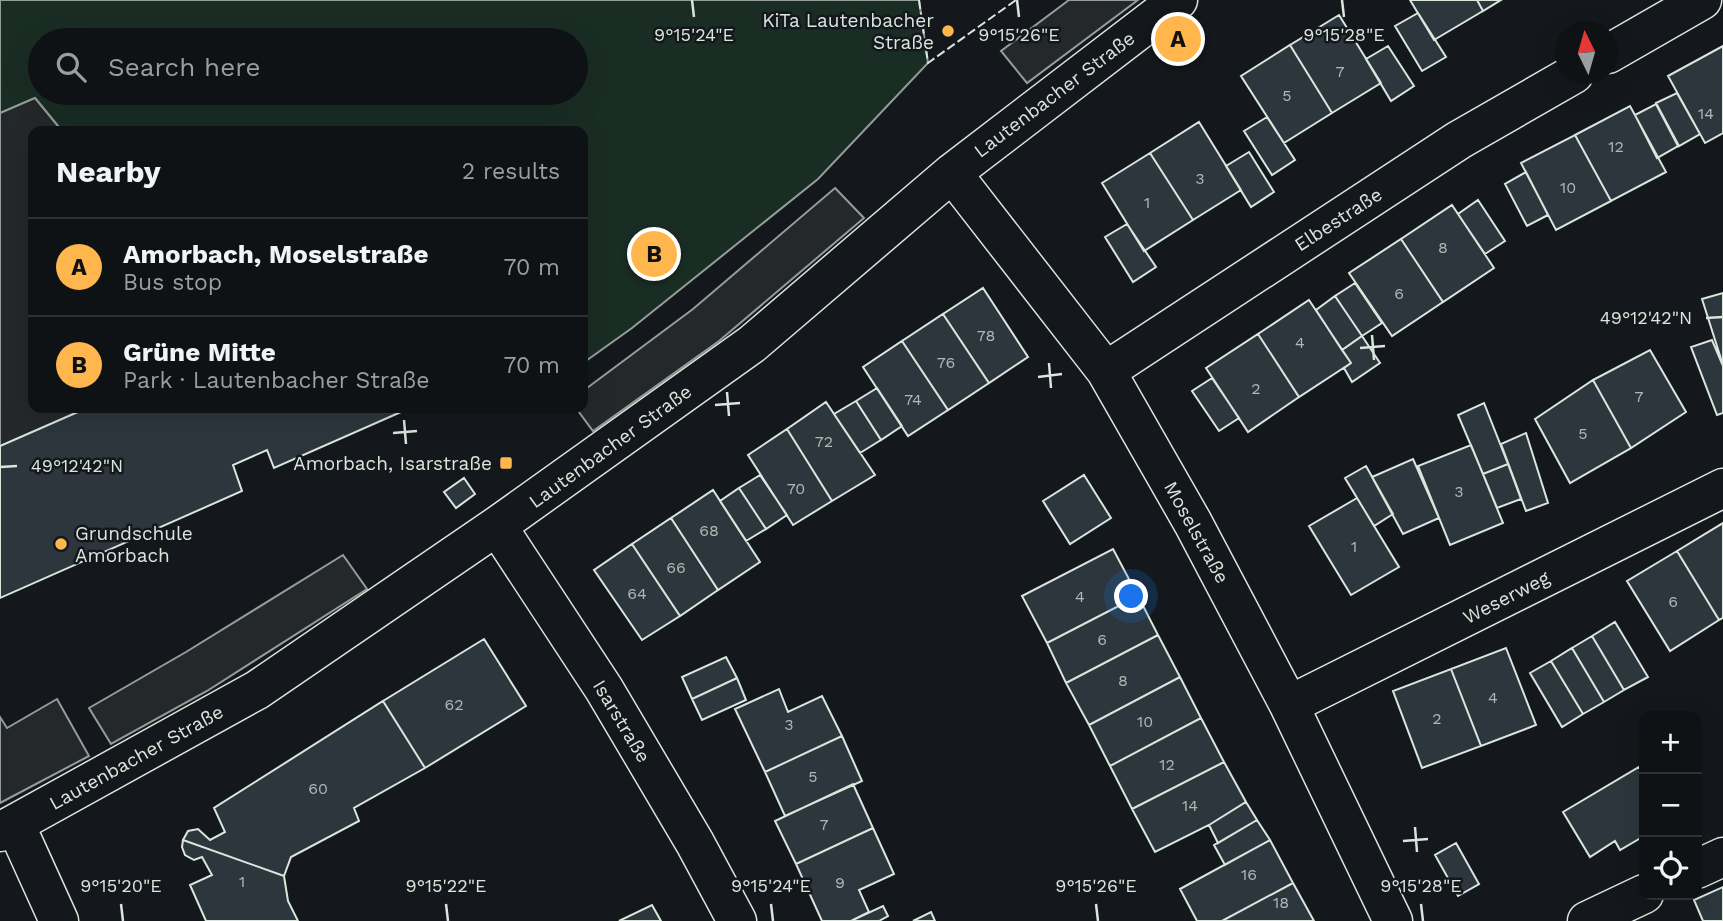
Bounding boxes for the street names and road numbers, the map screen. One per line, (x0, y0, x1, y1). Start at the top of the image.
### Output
street label: Lautenbacher Straße (969, 26, 1139, 162)
street label: Elbestraße (1290, 183, 1386, 256)
street label: Lautenbacher Straße (524, 380, 696, 513)
street label: Moselstraße (1159, 477, 1234, 587)
street label: Weserweg (1459, 565, 1554, 629)
street label: Isarstraße (588, 676, 655, 767)
street label: Lautenbacher Straße (45, 700, 227, 815)

